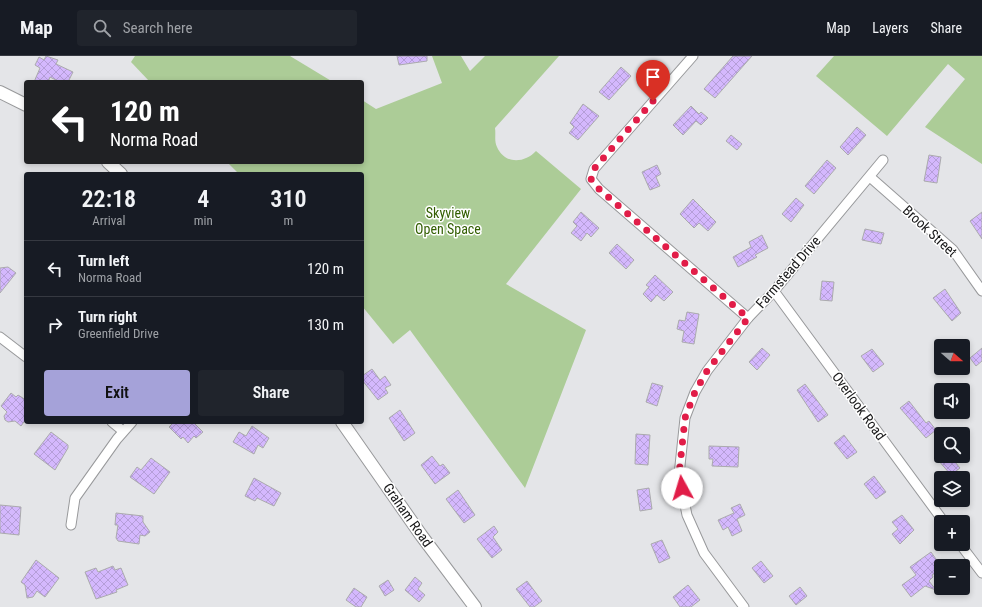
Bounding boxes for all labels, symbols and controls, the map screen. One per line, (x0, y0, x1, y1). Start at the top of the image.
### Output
search box (77, 10, 357, 46)
text: Map (20, 16, 53, 39)
icon: search (91, 17, 113, 39)
text: Search here (123, 19, 193, 37)
text: Map (826, 20, 850, 36)
text: Layers (872, 20, 909, 36)
text: Share (931, 20, 962, 36)
pin (636, 60, 670, 101)
icon: arrive (642, 66, 664, 88)
text: 120 m (110, 95, 180, 128)
icon: left (44, 96, 96, 148)
text: Norma Road (110, 129, 198, 150)
text: 22:18 (82, 185, 136, 213)
text: 4 (197, 185, 209, 213)
text: 310 (270, 185, 306, 213)
street label: Brook Street (900, 202, 960, 260)
park label: Skyview Open Space (415, 205, 481, 237)
text: Arrival (92, 213, 125, 228)
text: min (194, 213, 213, 228)
text: m (283, 213, 293, 228)
street label: Farmstead Drive (752, 232, 824, 311)
text: Turn left (78, 252, 129, 270)
icon: left (44, 258, 66, 280)
text: 120 m (307, 260, 344, 278)
text: Norma Road (78, 270, 142, 285)
text: Turn right (78, 308, 137, 326)
icon: right (44, 314, 66, 336)
text: 130 m (307, 316, 344, 334)
text: Greenfield Drive (78, 326, 159, 341)
north arrow (934, 339, 970, 375)
map controls (934, 339, 970, 595)
street label: Overlook Road (829, 369, 889, 443)
button: Exit (44, 370, 190, 416)
button: Share (198, 370, 344, 416)
button: sound (934, 383, 970, 419)
button: search (934, 427, 970, 463)
position arrow (661, 467, 703, 509)
button: layers (934, 471, 970, 507)
street label: Graham Road (380, 480, 436, 550)
button: + (934, 515, 970, 551)
button: − (934, 559, 970, 595)

